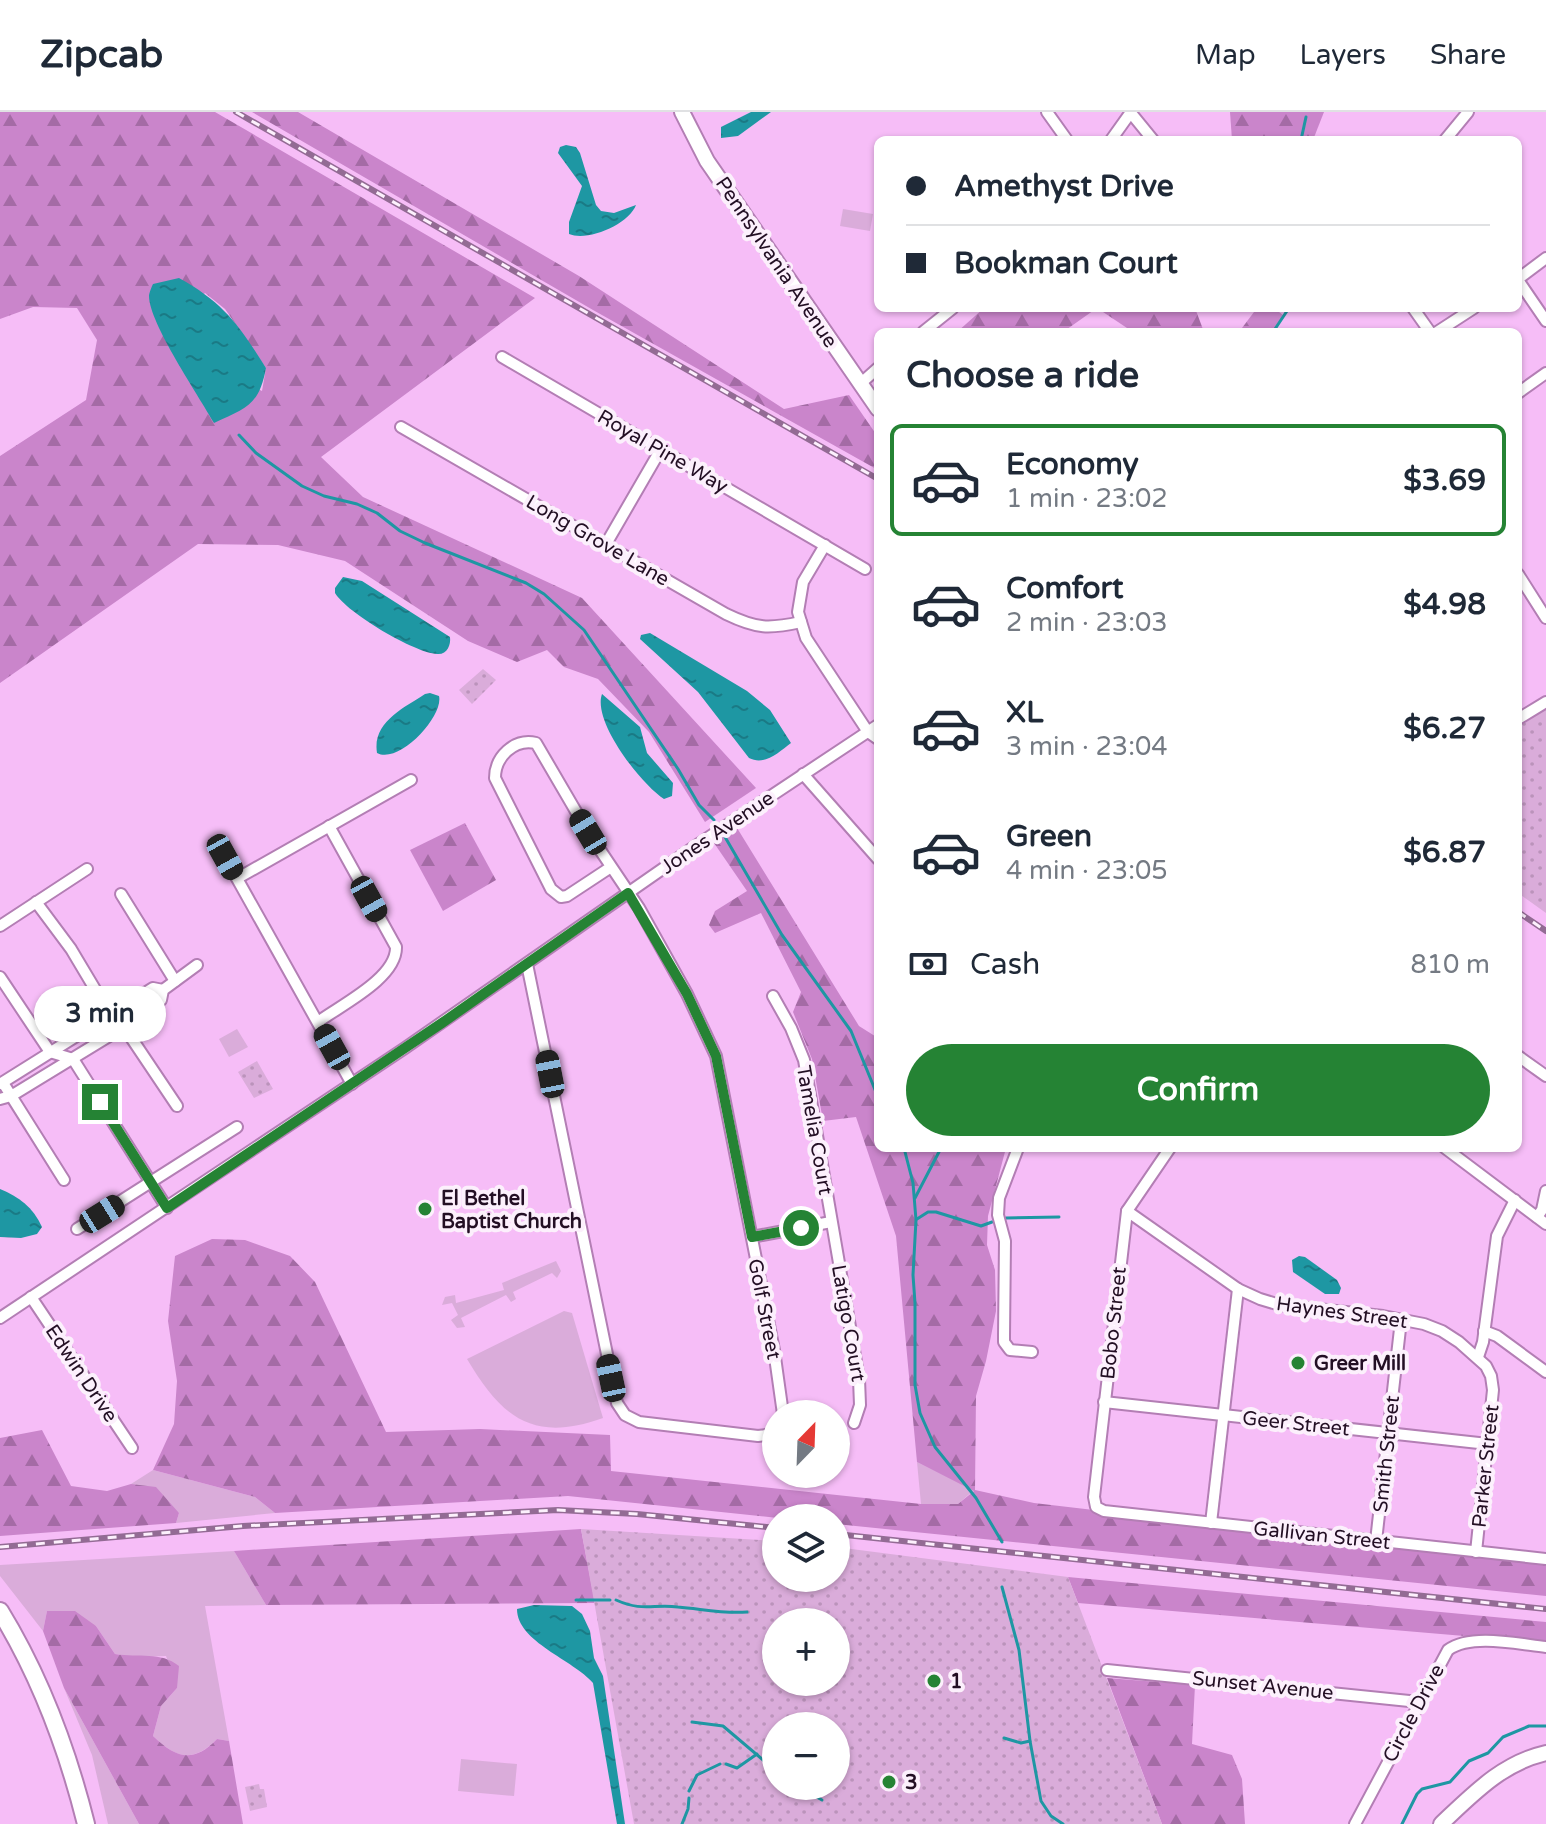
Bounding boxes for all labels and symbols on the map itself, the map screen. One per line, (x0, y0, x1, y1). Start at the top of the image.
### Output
street label: Pennsylvania Avenue (710, 173, 842, 353)
street label: Royal Pine Way (593, 405, 732, 499)
street label: Long Grove Lane (522, 490, 673, 592)
street label: Jones Avenue (656, 786, 779, 880)
car (565, 805, 611, 859)
car (203, 830, 247, 884)
car (347, 872, 391, 926)
callout: 3 min (34, 986, 166, 1042)
car (310, 1020, 354, 1074)
car (534, 1048, 566, 1100)
street label: Tamelia Court (791, 1064, 837, 1197)
route end (82, 1084, 118, 1120)
place label: El Bethel Baptist Church (441, 1187, 582, 1234)
car (75, 1191, 129, 1237)
marker: El Bethel Baptist Church (416, 1200, 434, 1218)
route start (783, 1210, 819, 1246)
street label: Golf Street (742, 1257, 786, 1362)
street label: Latigo Court (826, 1263, 870, 1384)
street label: Bobo Street (1096, 1265, 1132, 1381)
street label: Haynes Street (1275, 1292, 1409, 1334)
street label: Edwin Drive (40, 1320, 123, 1427)
car (594, 1352, 628, 1404)
place label: Greer Mill (1314, 1352, 1406, 1376)
marker: Greer Mill (1289, 1354, 1307, 1372)
street label: Smith Street (1369, 1394, 1405, 1514)
north arrow (762, 1400, 850, 1488)
street label: Parker Street (1468, 1403, 1504, 1529)
street label: Geer Street (1241, 1406, 1351, 1442)
street label: Gallivan Street (1252, 1517, 1392, 1555)
street label: Circle Drive (1378, 1660, 1450, 1767)
street label: Sunset Avenue (1191, 1667, 1335, 1705)
place label: 1 (950, 1670, 963, 1694)
marker: 1 (925, 1672, 943, 1690)
place label: 3 (905, 1771, 918, 1795)
marker: 3 (880, 1773, 898, 1791)

